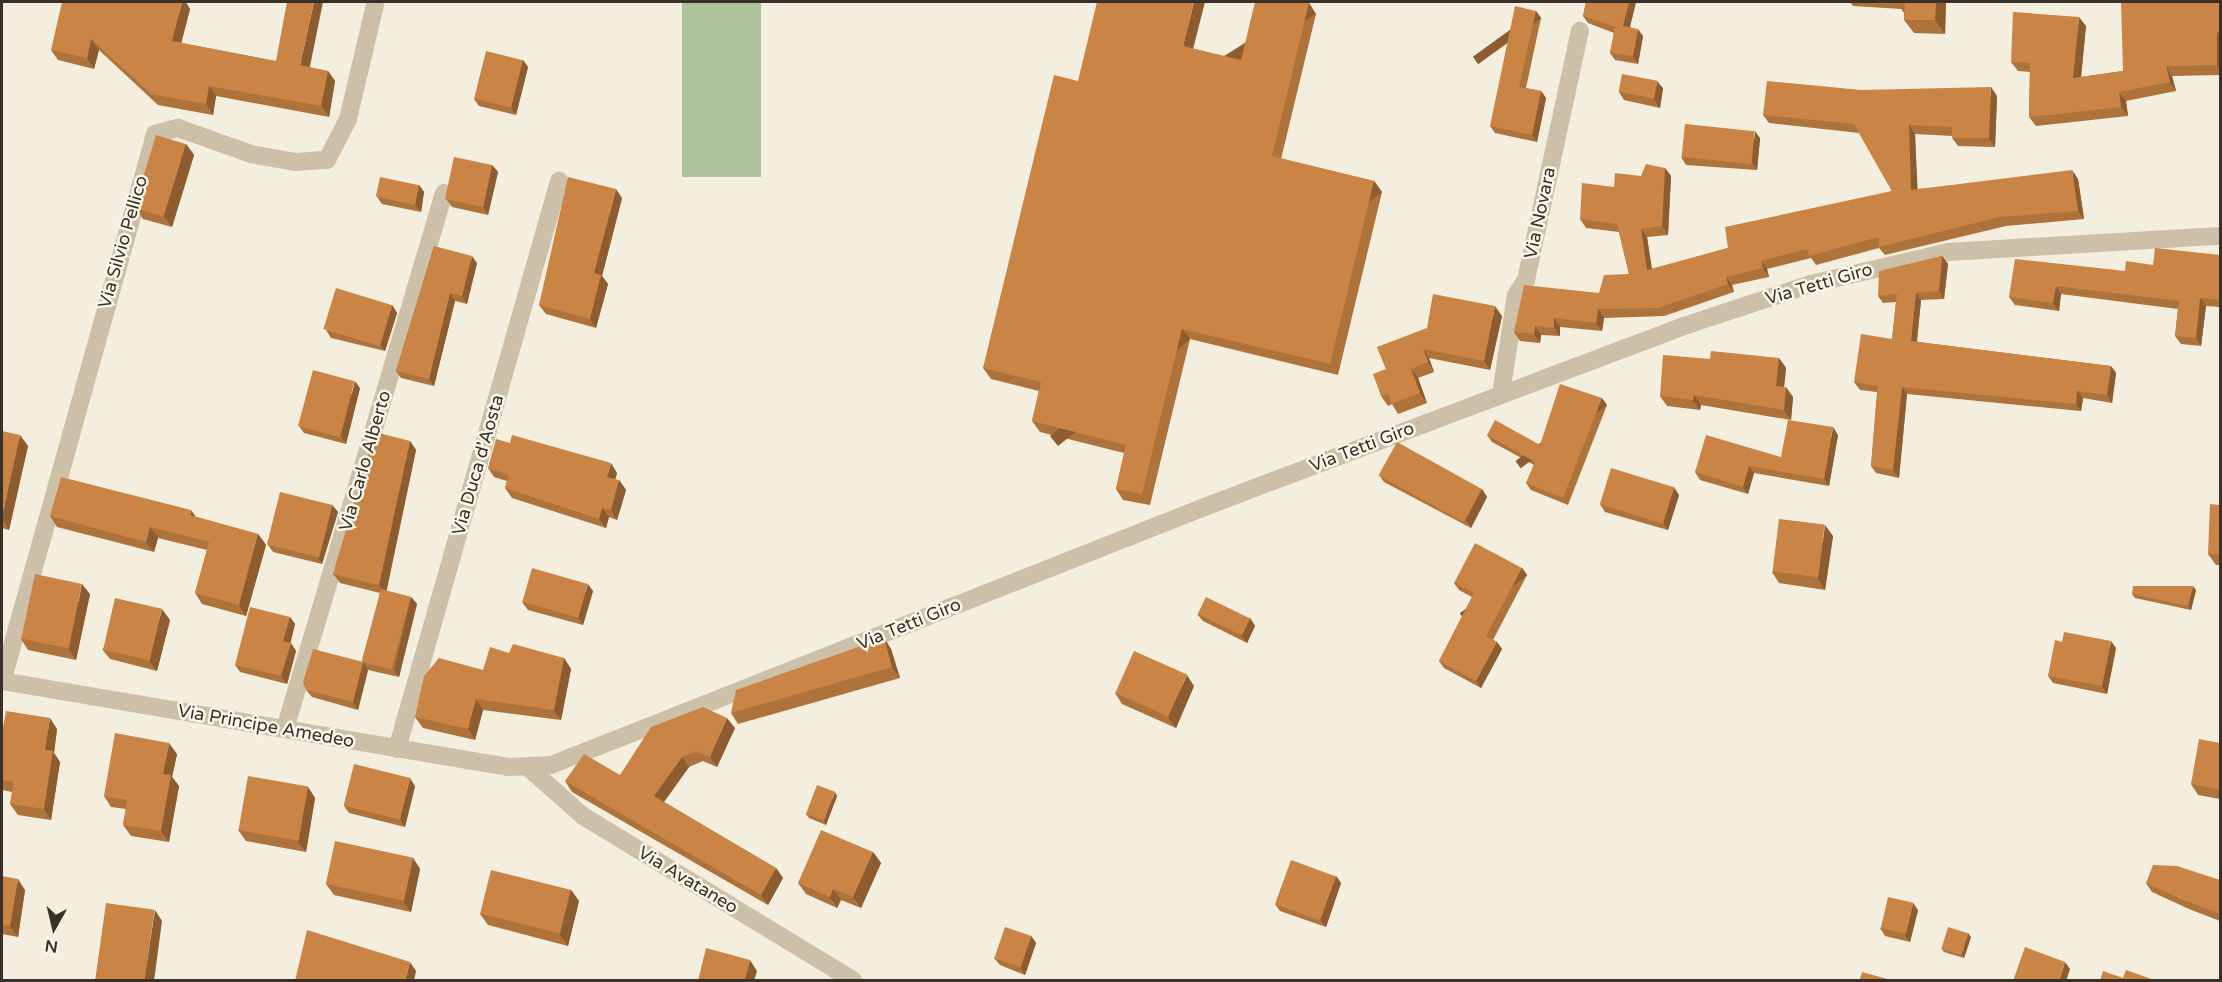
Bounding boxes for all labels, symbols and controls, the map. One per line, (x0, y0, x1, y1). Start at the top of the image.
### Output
street label: Via Novara (1520, 165, 1560, 261)
street label: Via Silvio Pellico (94, 173, 152, 311)
street label: Via Tetti Giro (1763, 258, 1875, 310)
street label: Via Carlo Alberto (335, 388, 395, 534)
street label: Via Duca d'Aosta (448, 392, 508, 538)
street label: Via Tetti Giro (1307, 417, 1417, 477)
street label: Via Tetti Giro (854, 593, 964, 655)
street label: Via Principe Amedeo (176, 700, 356, 752)
street label: Via Avataneo (634, 842, 742, 918)
north arrow (24, 898, 84, 958)
text: N (44, 935, 59, 957)

